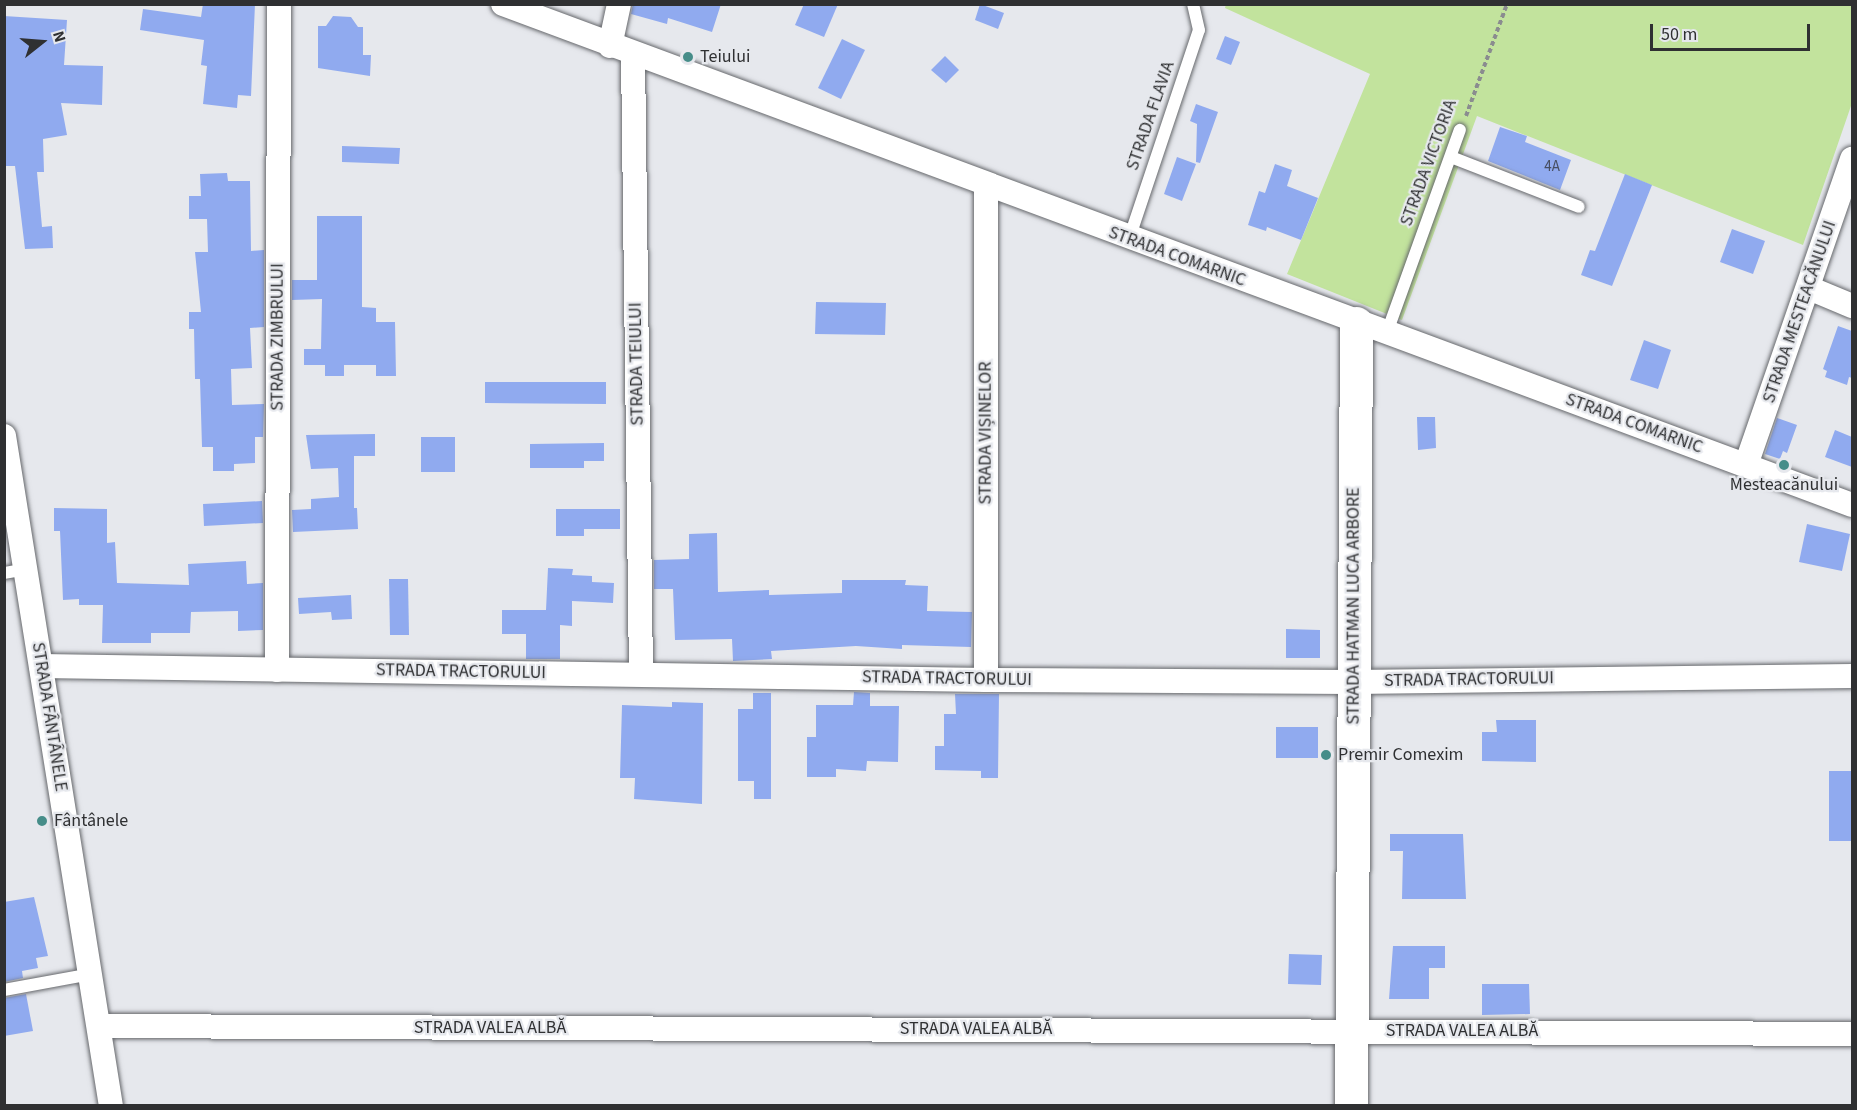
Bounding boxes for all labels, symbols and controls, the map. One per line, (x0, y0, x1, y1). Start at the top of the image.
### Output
north arrow (12, 12, 72, 72)
scale bar (1653, 12, 1814, 50)
text: 50 m (1661, 22, 1697, 47)
text: N (47, 28, 71, 45)
place label: Teiului (700, 46, 750, 68)
marker: Teiului (681, 50, 695, 64)
street label: STRADA FLAVIA (1122, 59, 1180, 173)
street label: STRADA VICTORIA (1396, 97, 1462, 229)
house number: 4A (1544, 158, 1560, 176)
street label: STRADA MESTEACĂNULUI (1759, 218, 1841, 406)
street label: STRADA COMARNIC (1105, 222, 1249, 292)
street label: STRADA ZIMBRULUI (267, 263, 289, 411)
street label: STRADA TEIULUI (625, 302, 649, 426)
street label: STRADA VIȘINELOR (975, 361, 997, 505)
street label: STRADA COMARNIC (1562, 389, 1706, 459)
marker: Mesteacănului (1777, 458, 1791, 472)
place label: Mesteacănului (1730, 474, 1838, 496)
street label: STRADA HATMAN LUCA ARBORE (1343, 487, 1365, 725)
street label: STRADA FÂNTÂNELE (27, 641, 71, 793)
street label: STRADA TRACTORULUI (376, 660, 546, 684)
street label: STRADA TRACTORULUI (862, 667, 1032, 691)
street label: STRADA TRACTORULUI (1384, 668, 1554, 692)
place label: Premir Comexim (1338, 744, 1464, 766)
marker: Premir Comexim (1319, 748, 1333, 762)
place label: Fântânele (54, 810, 128, 832)
marker: Fântânele (35, 814, 49, 828)
street label: STRADA VALEA ALBĂ (414, 1017, 566, 1039)
street label: STRADA VALEA ALBĂ (900, 1018, 1052, 1040)
street label: STRADA VALEA ALBĂ (1386, 1020, 1538, 1042)

